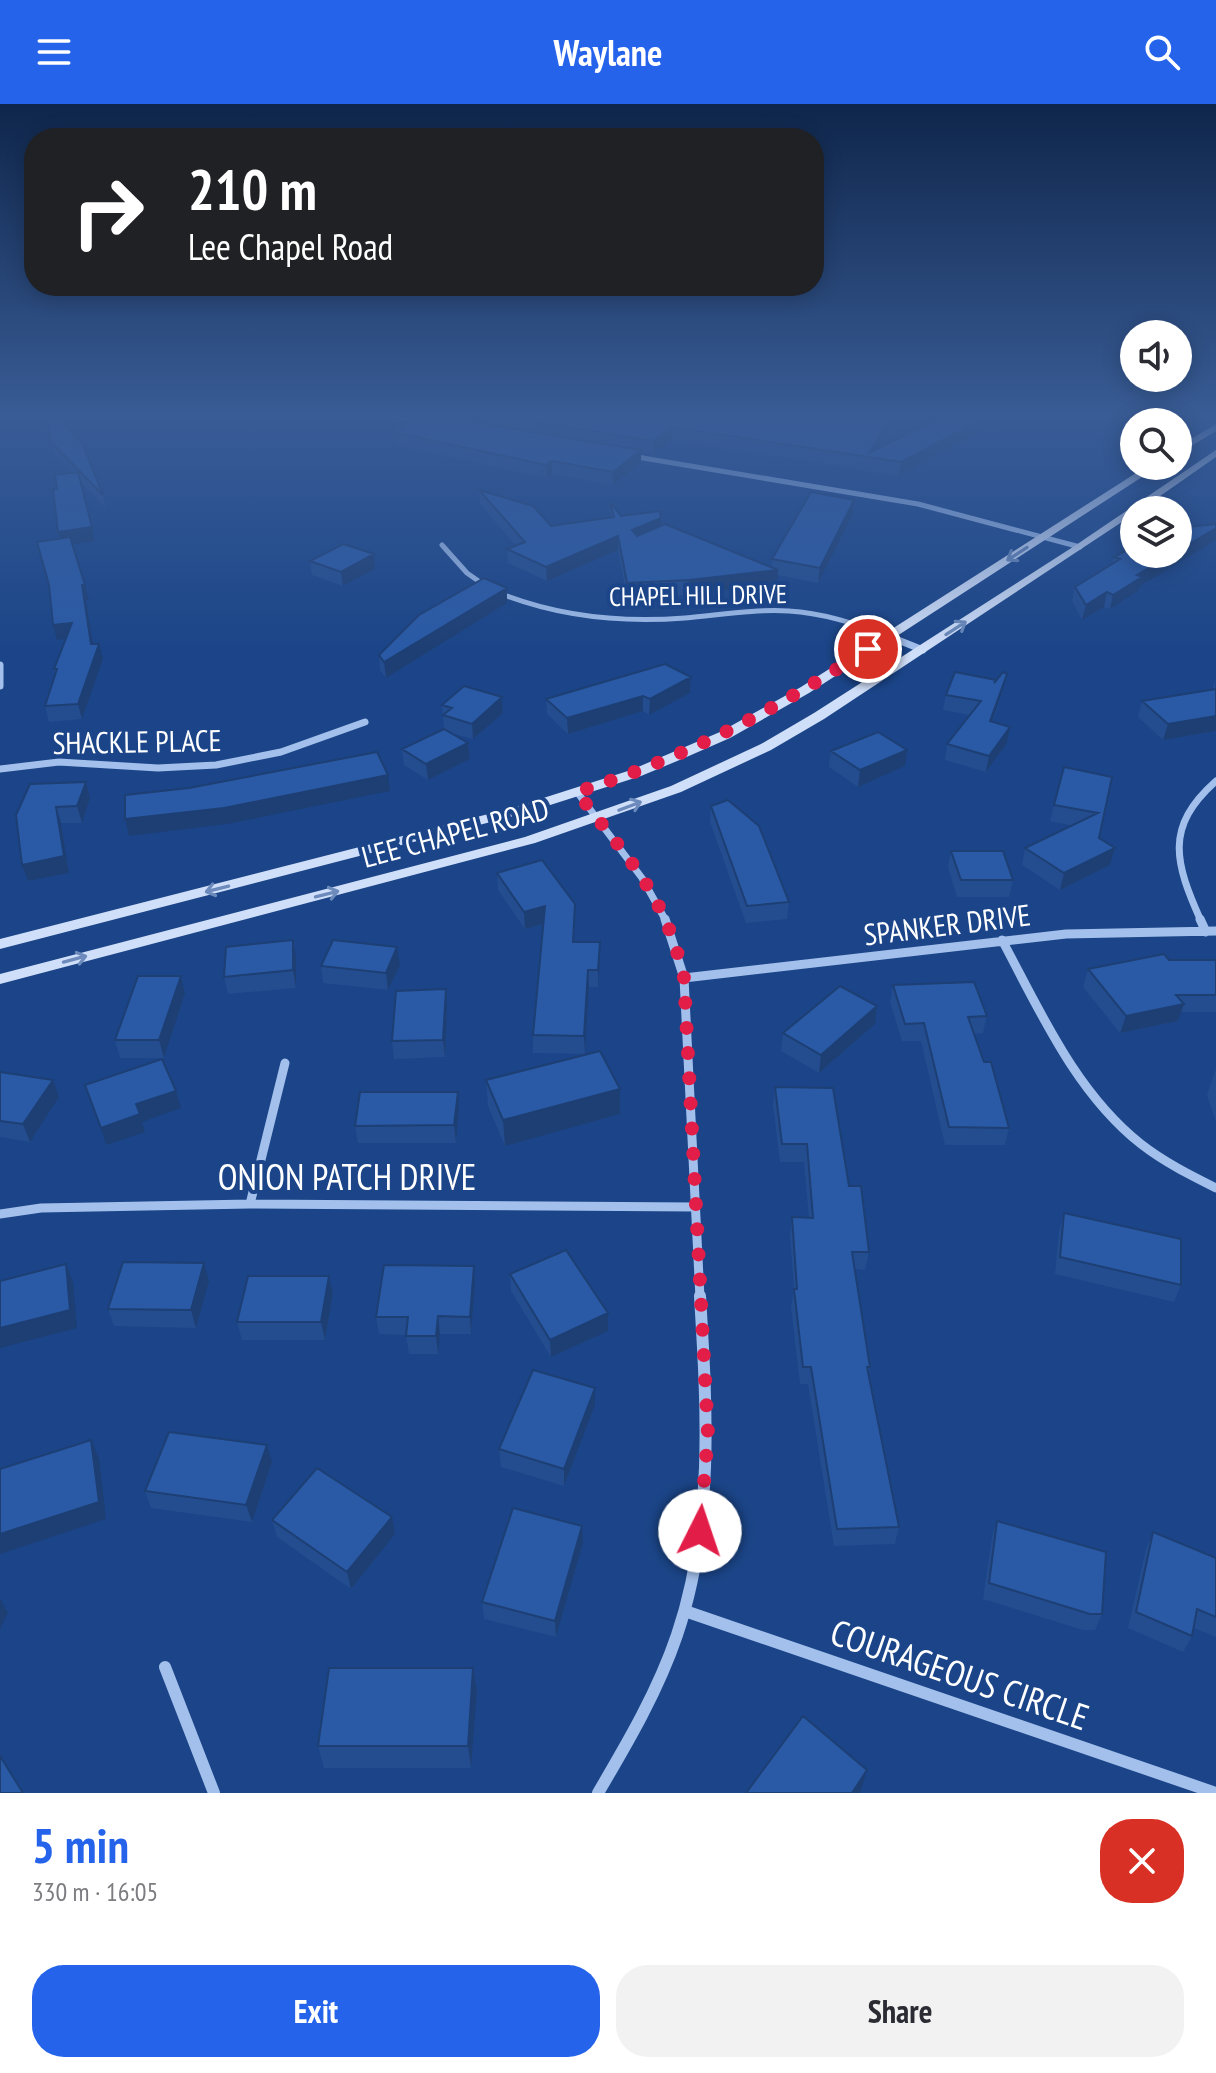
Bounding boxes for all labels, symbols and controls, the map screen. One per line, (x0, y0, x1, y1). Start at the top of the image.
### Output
text: Waylane (554, 29, 662, 76)
icon: menu (32, 30, 76, 74)
icon: search (1140, 30, 1184, 74)
text: 210 m (188, 153, 317, 225)
icon: right (56, 160, 160, 264)
text: Lee Chapel Road (188, 223, 393, 270)
map controls (1120, 320, 1192, 568)
button: sound (1120, 320, 1192, 392)
button: search (1120, 408, 1192, 480)
button: layers (1120, 496, 1192, 568)
one-way arrow (1007, 545, 1029, 562)
street label: CHAPEL HILL DRIVE (609, 577, 787, 613)
pin (834, 615, 902, 683)
one-way arrow (944, 620, 967, 636)
icon: arrive (846, 627, 890, 671)
street label: SHACKLE PLACE (52, 720, 222, 762)
street label: LEE CHAPEL ROAD (357, 788, 553, 876)
one-way arrow (617, 798, 642, 812)
one-way arrow (204, 882, 230, 897)
one-way arrow (313, 885, 339, 900)
street label: SPANKER DRIVE (862, 894, 1032, 954)
one-way arrow (62, 951, 88, 966)
street label: ONION PATCH DRIVE (218, 1153, 476, 1200)
position arrow (658, 1489, 742, 1573)
street label: COURAGEOUS CIRCLE (825, 1608, 1095, 1740)
text: 5 min (32, 1814, 129, 1876)
button: close (1100, 1819, 1184, 1903)
text: 330 m · 16:05 (32, 1875, 158, 1908)
button: Exit (32, 1965, 600, 2057)
button: Share (616, 1965, 1184, 2057)

